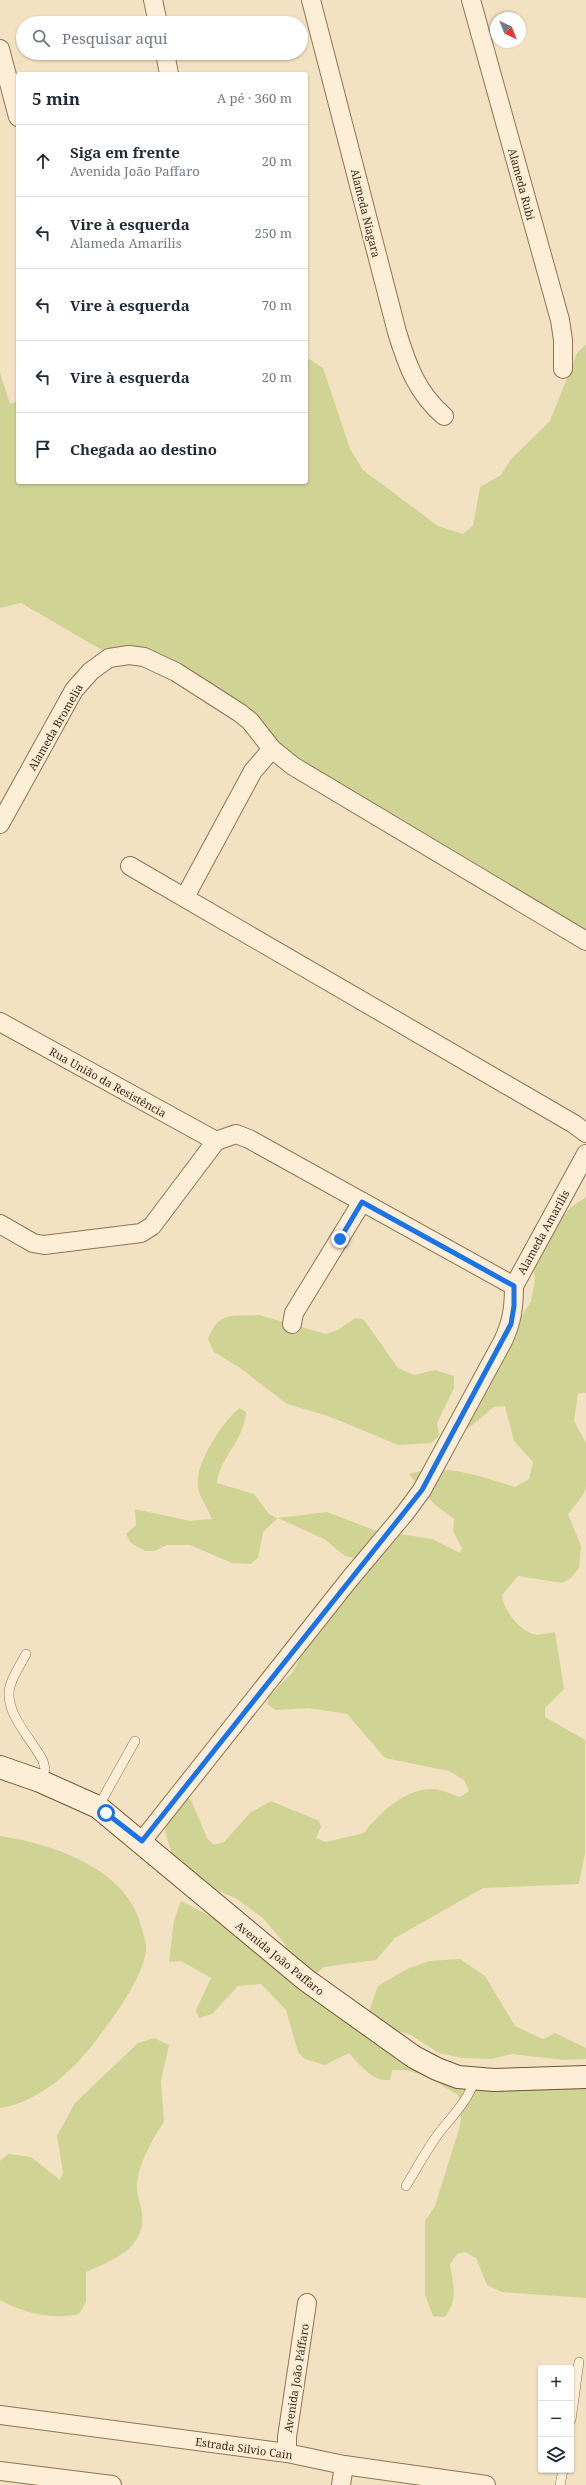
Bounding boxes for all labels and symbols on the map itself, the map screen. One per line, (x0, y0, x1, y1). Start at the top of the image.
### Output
north arrow (490, 12, 526, 48)
street label: Alameda Rubi (505, 146, 539, 222)
street label: Alameda Niagara (348, 167, 384, 259)
street label: Alameda Bromelia (24, 681, 86, 773)
street label: Rua União da Resistência (47, 1044, 169, 1120)
street label: Alameda Amarilis (514, 1187, 572, 1277)
route end (331, 1230, 349, 1248)
route start (97, 1804, 115, 1822)
street label: Avenida João Paffaro (233, 1918, 327, 1998)
street label: Avenida João Páffaro (280, 2323, 312, 2433)
street label: Estrada Silvio Cain (194, 2434, 294, 2462)

